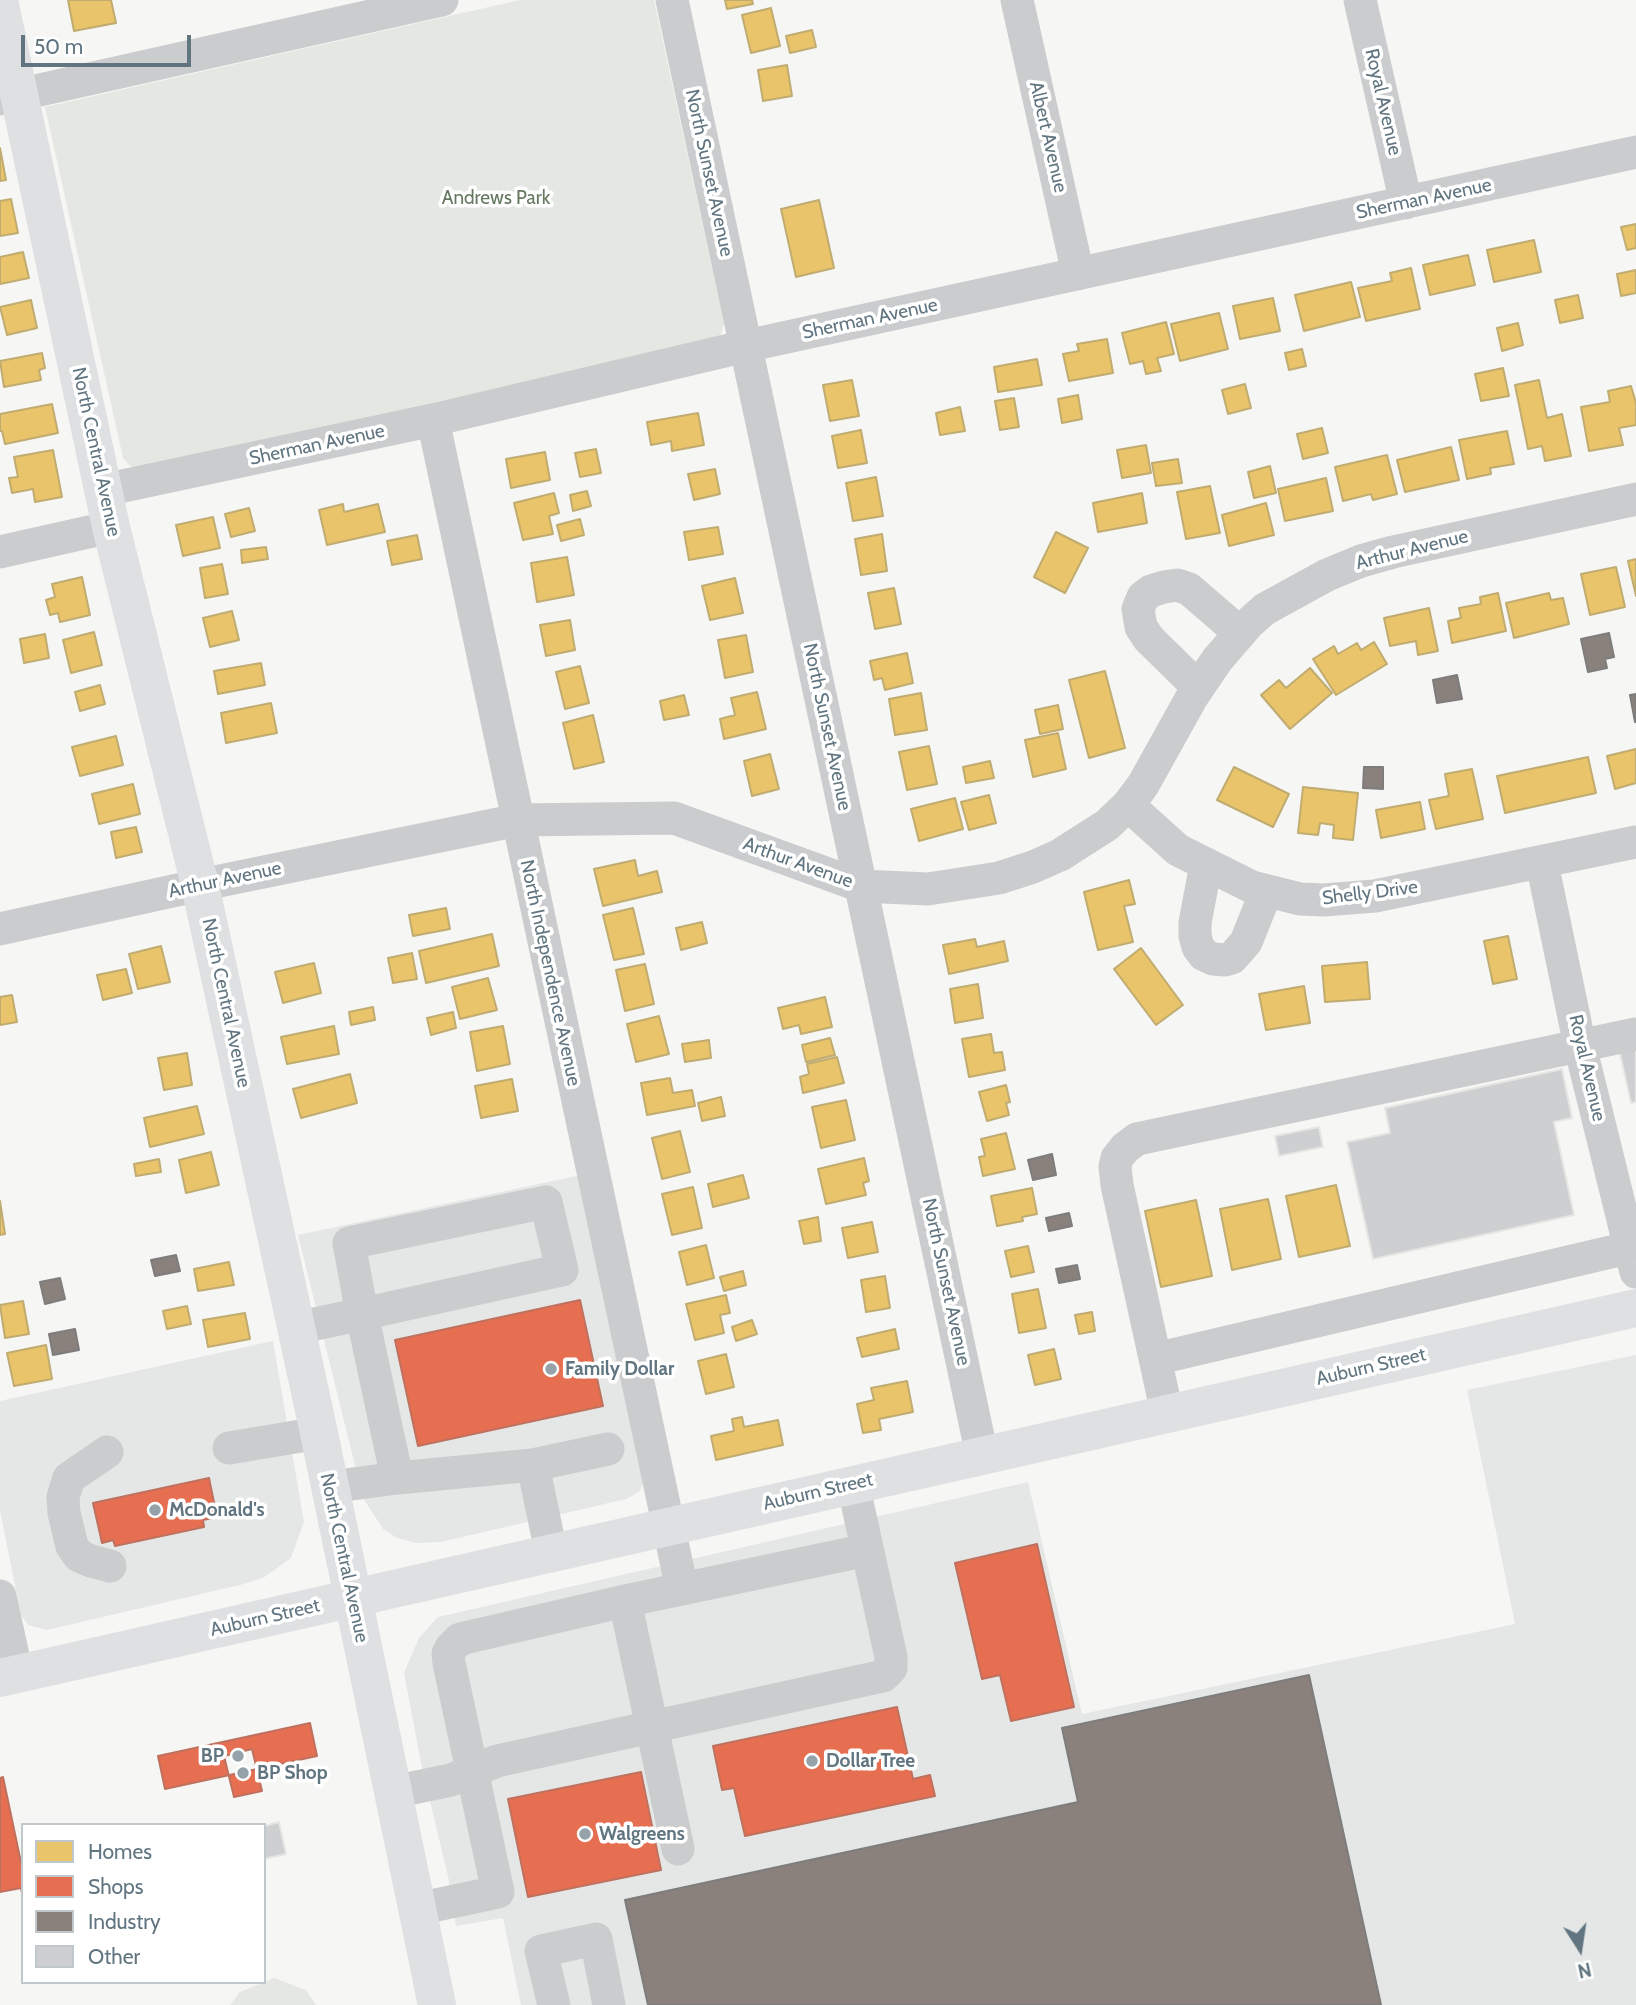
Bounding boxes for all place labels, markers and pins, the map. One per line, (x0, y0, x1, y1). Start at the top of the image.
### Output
place label: Family Dollar (565, 1358, 674, 1380)
marker: Family Dollar (543, 1361, 559, 1377)
place label: McDonald's (169, 1499, 264, 1521)
marker: McDonald's (147, 1502, 163, 1518)
place label: BP (201, 1745, 224, 1767)
marker: BP (230, 1748, 246, 1764)
place label: Dollar Tree (826, 1750, 915, 1772)
marker: Dollar Tree (804, 1753, 820, 1769)
place label: BP Shop (257, 1762, 328, 1784)
marker: BP Shop (235, 1765, 251, 1781)
place label: Walgreens (599, 1823, 685, 1845)
marker: Walgreens (577, 1826, 593, 1842)

